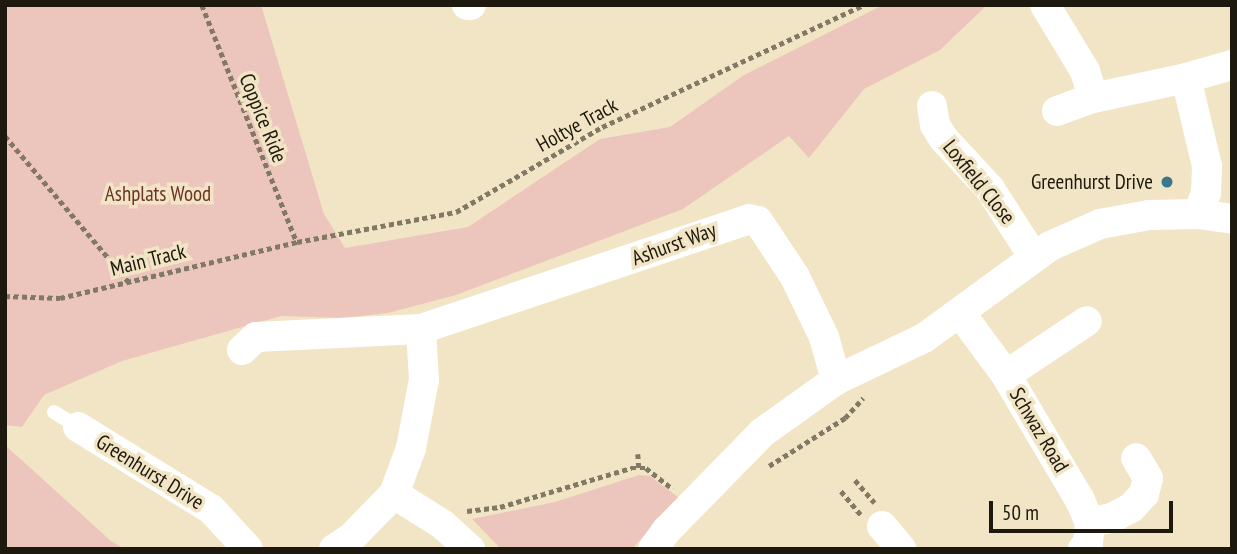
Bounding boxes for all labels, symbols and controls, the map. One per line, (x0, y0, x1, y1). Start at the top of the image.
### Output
street label: Coppice Ride (234, 70, 292, 166)
street label: Holtye Track (532, 92, 622, 158)
street label: Loxfield Close (938, 135, 1020, 229)
place label: Greenhurst Drive (1031, 169, 1153, 195)
marker: Greenhurst Drive (1159, 174, 1175, 190)
park label: Ashplats Wood (105, 181, 211, 207)
street label: Ashurst Way (628, 217, 720, 271)
street label: Main Track (107, 238, 189, 282)
street label: Schwaz Road (1004, 383, 1074, 477)
street label: Greenhurst Drive (92, 429, 208, 515)
scale bar (992, 488, 1176, 532)
text: 50 m (1002, 499, 1039, 526)

